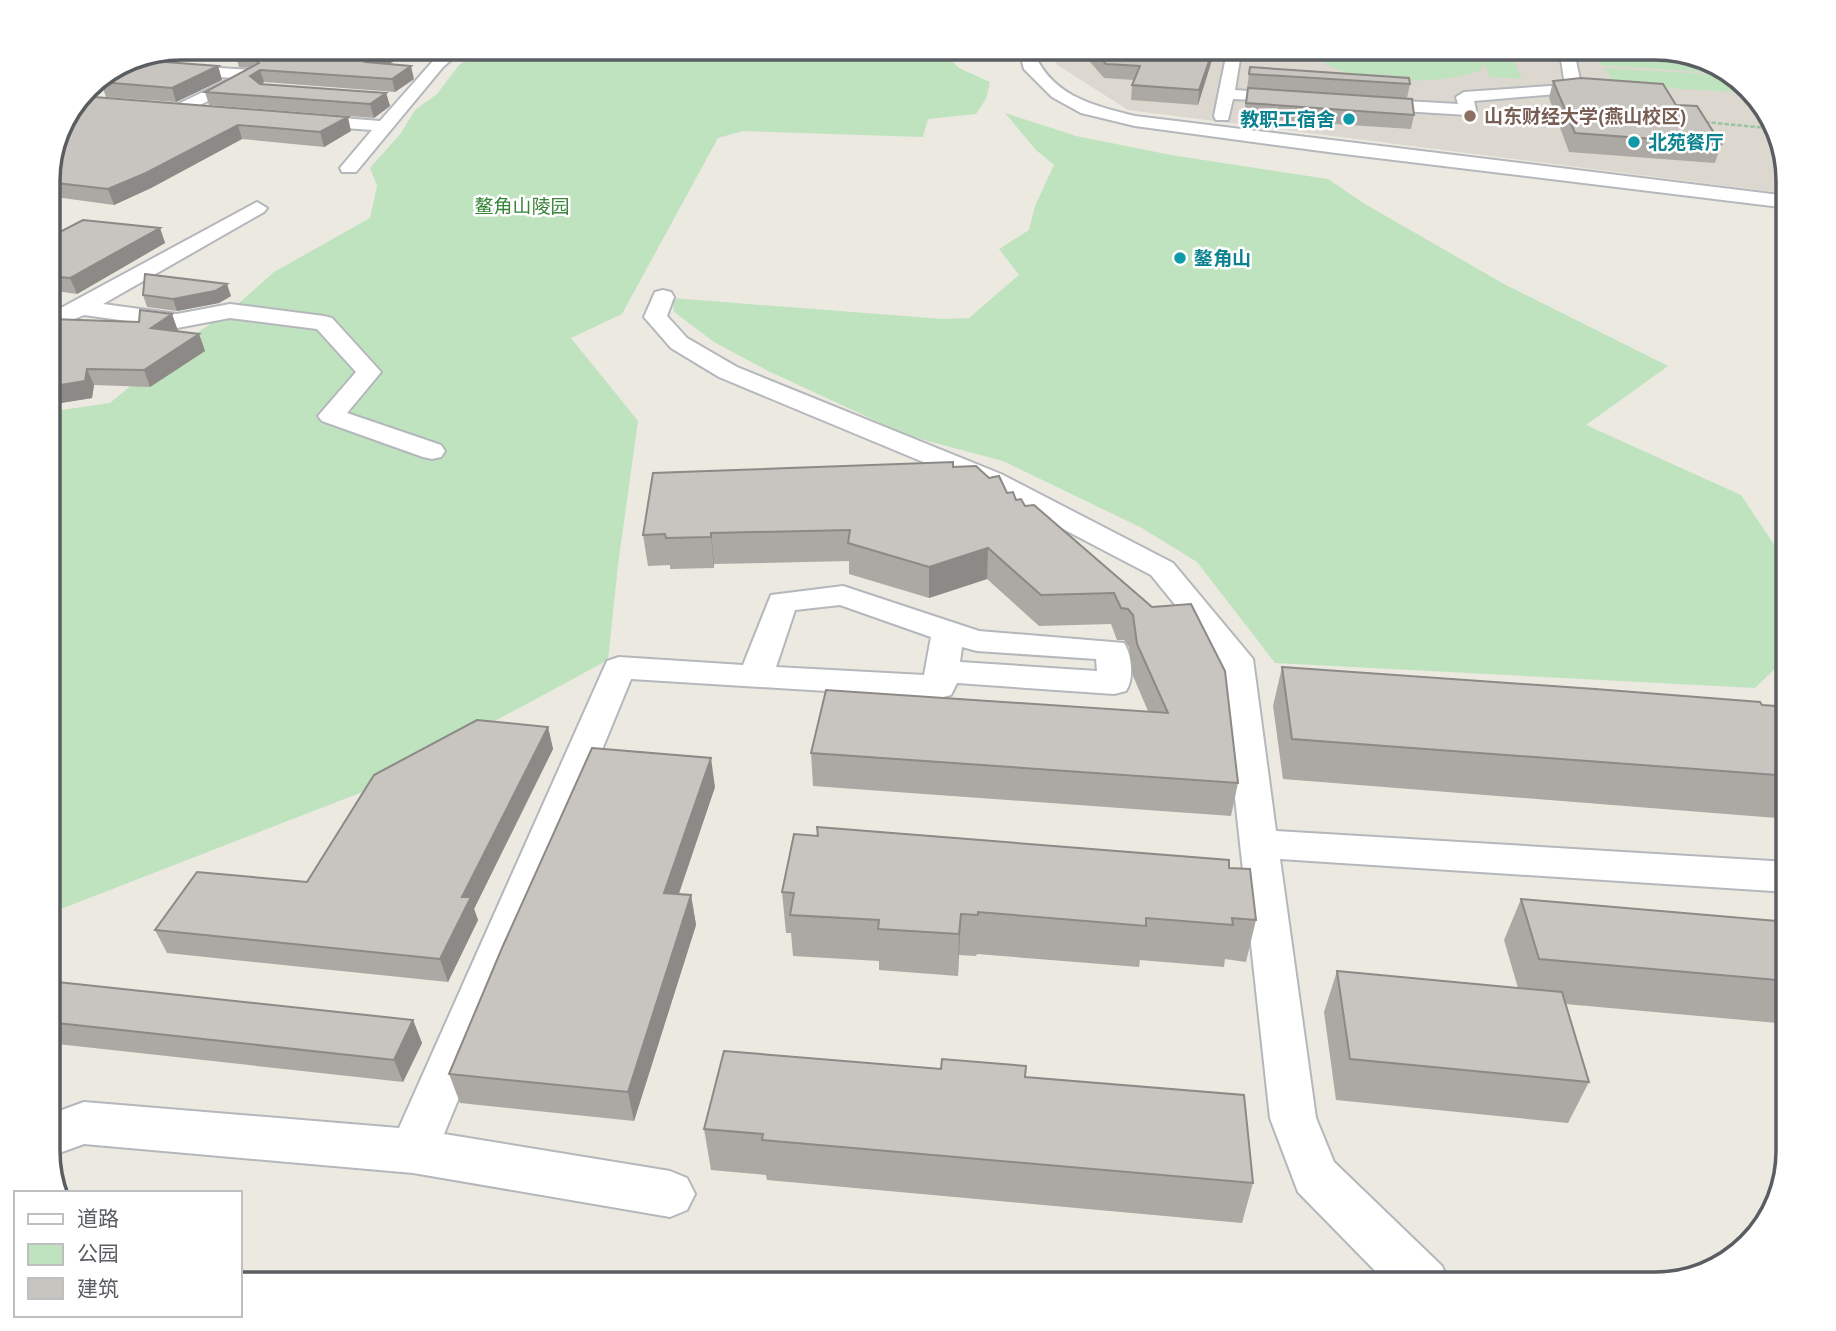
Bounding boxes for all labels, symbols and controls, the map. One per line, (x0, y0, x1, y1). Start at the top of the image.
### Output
place label: 山东财经大学(燕山校区) (1484, 104, 1686, 128)
place label: 教职工宿舍 (1240, 107, 1335, 131)
marker: 山东财经大学(燕山校区) (1462, 108, 1478, 124)
marker: 教职工宿舍 (1341, 111, 1357, 127)
place label: 北苑餐厅 (1648, 130, 1724, 154)
marker: 北苑餐厅 (1626, 134, 1642, 150)
park label: 鳌角山陵园 (474, 194, 570, 218)
place label: 鏊角山 (1194, 246, 1251, 270)
marker: 鏊角山 (1172, 250, 1188, 266)
legend (14, 1191, 242, 1317)
text: 道路 (77, 1205, 119, 1232)
text: 公园 (77, 1240, 119, 1267)
text: 建筑 (77, 1275, 119, 1302)

